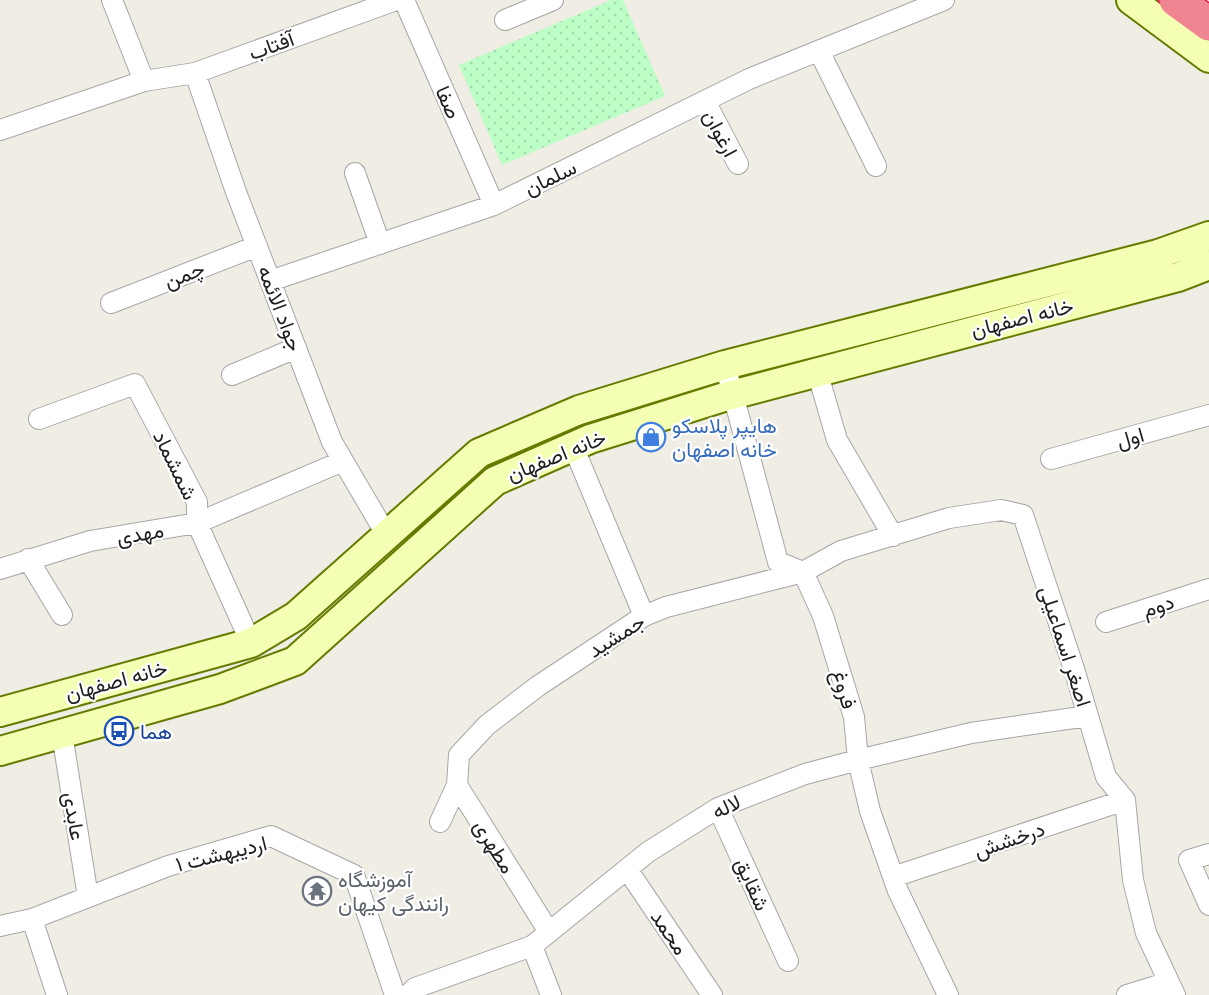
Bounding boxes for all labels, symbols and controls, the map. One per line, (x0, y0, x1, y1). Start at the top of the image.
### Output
street label: آفتاب (245, 24, 299, 65)
street label: صفا (430, 81, 468, 123)
street label: ارغوان (697, 105, 744, 162)
street label: سلمان (520, 153, 580, 201)
street label: چمن (160, 254, 209, 295)
street label: جواد الائمه (252, 261, 309, 355)
street label: خانه اصفهان (968, 292, 1076, 343)
place label: هایپر پلاسکو خانه اصفهان (672, 412, 777, 463)
shop icon: هایپر پلاسکو خانه اصفهان (635, 421, 667, 453)
street label: اول (1113, 421, 1147, 454)
street label: خانه اصفهان (503, 423, 610, 488)
street label: شمشماد (148, 426, 204, 504)
street label: مهدی (114, 516, 166, 551)
street label: اصغر اسماعیلی (1033, 582, 1098, 710)
street label: دوم (1139, 588, 1178, 624)
street label: جمشید (583, 607, 649, 663)
street label: خانه اصفهان (62, 654, 170, 707)
street label: فروغ (825, 666, 863, 712)
bus stop icon: هما (103, 715, 135, 747)
place label: هما (140, 718, 172, 744)
street label: لاله (707, 788, 745, 824)
street label: عابدی (58, 790, 92, 842)
street label: مطهری (468, 814, 522, 878)
street label: درخشش (970, 815, 1048, 864)
street label: اردیبهشت ۱ (173, 829, 270, 878)
street label: شقایق (730, 853, 776, 915)
place label: آموزشگاه رانندگی کیهان (338, 866, 449, 917)
temple icon: آموزشگاه رانندگی کیهان (301, 875, 333, 907)
street label: محمد (646, 905, 694, 959)

